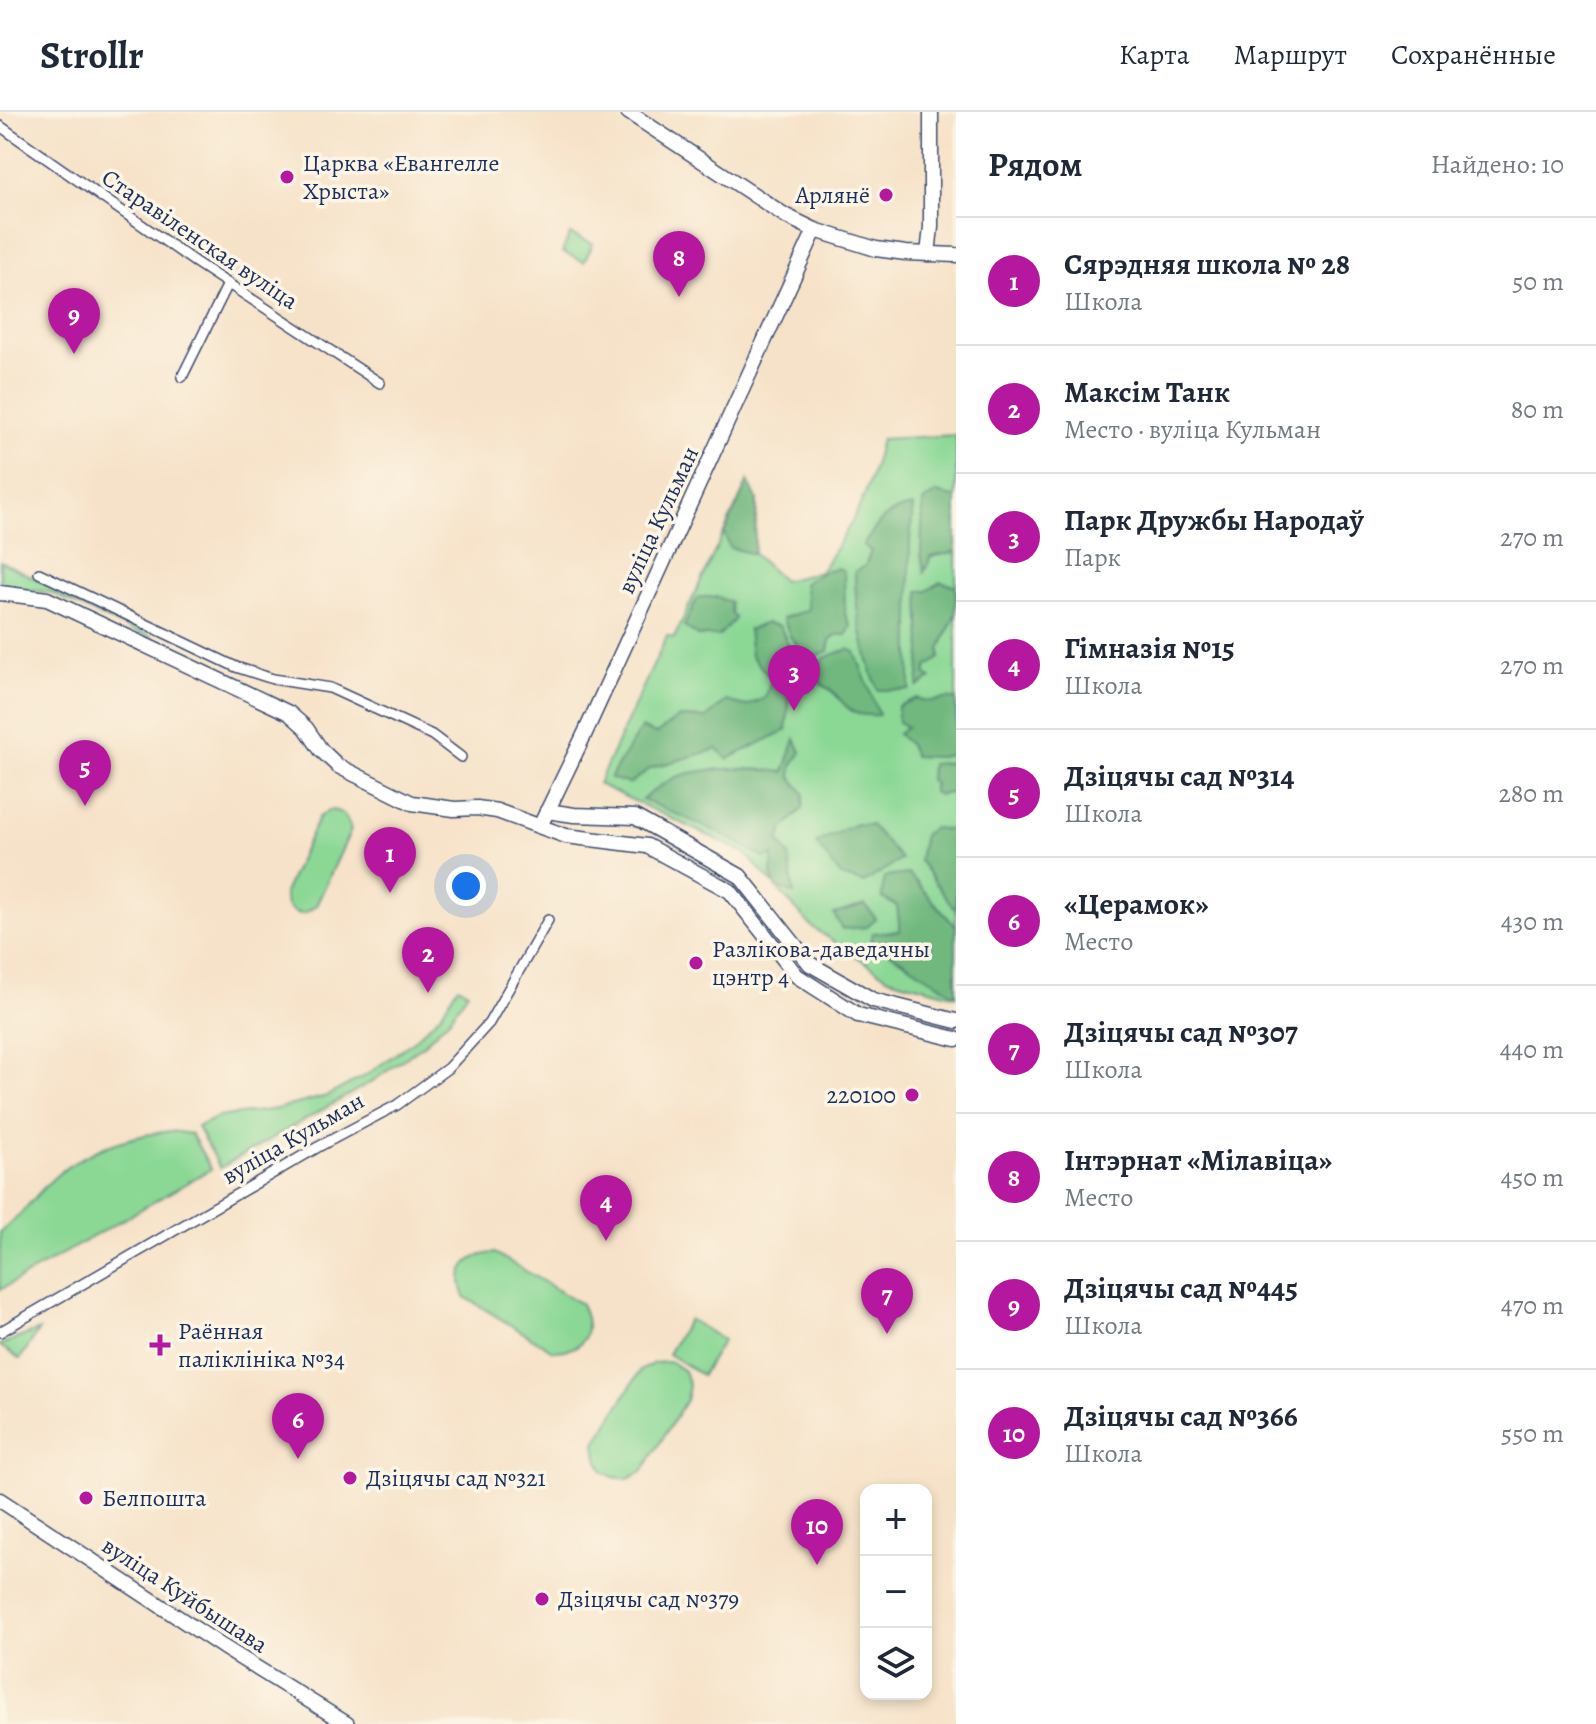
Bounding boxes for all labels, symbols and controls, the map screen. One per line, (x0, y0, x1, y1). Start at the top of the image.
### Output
text: Strollr (40, 29, 144, 81)
text: Карта (1119, 36, 1190, 74)
text: Маршрут (1234, 36, 1347, 74)
text: Сохранённые (1391, 36, 1556, 74)
text: Рядом (988, 141, 1082, 188)
place label: Царква «Евангелле Хрыста» (303, 147, 499, 207)
text: Найдено: 10 (1431, 147, 1564, 182)
street label: Старавіленская вуліца (95, 161, 305, 317)
marker: Царква «Евангелле Хрыста» (278, 168, 296, 186)
place label: Арлянё (794, 179, 870, 211)
marker: Арлянё (877, 186, 895, 204)
pin: 8 (653, 231, 705, 297)
text: Сярэдняя школа № 28 (1064, 244, 1350, 284)
text: 1 (1009, 264, 1019, 299)
text: 50 m (1512, 264, 1564, 299)
text: Школа (1064, 284, 1142, 319)
pin: 9 (48, 288, 100, 354)
text: Максім Танк (1064, 372, 1230, 412)
text: 2 (1008, 392, 1020, 427)
text: 80 m (1511, 392, 1564, 427)
text: Место · вуліца Кульман (1064, 412, 1321, 447)
street label: вуліца Кульман (610, 441, 706, 599)
text: Парк Дружбы Народаў (1064, 500, 1364, 540)
text: 3 (1008, 520, 1020, 555)
text: 270 m (1500, 520, 1564, 555)
text: Парк (1064, 540, 1121, 575)
text: Гімназія №15 (1064, 628, 1235, 668)
pin: 3 (768, 645, 820, 711)
text: 4 (1008, 648, 1020, 683)
text: 270 m (1500, 648, 1564, 683)
text: Школа (1064, 668, 1142, 703)
pin: 5 (59, 740, 111, 806)
text: Дзіцячы сад №314 (1064, 756, 1295, 796)
text: 5 (1008, 776, 1020, 811)
text: 280 m (1498, 776, 1564, 811)
text: Школа (1064, 796, 1142, 831)
pin: 1 (364, 827, 416, 893)
your location (446, 866, 486, 906)
text: «Церамок» (1064, 884, 1209, 924)
text: 6 (1008, 904, 1020, 939)
text: 430 m (1501, 904, 1564, 939)
text: Место (1064, 924, 1133, 959)
pin: 2 (402, 927, 454, 993)
place label: Разлікова-даведачны цэнтр 4 (712, 933, 930, 993)
marker: Разлікова-даведачны цэнтр 4 (687, 954, 705, 972)
text: Дзіцячы сад №307 (1064, 1012, 1298, 1052)
text: 7 (1008, 1032, 1020, 1067)
text: 440 m (1500, 1032, 1564, 1067)
text: Школа (1064, 1052, 1142, 1087)
place label: 220100 (827, 1079, 896, 1111)
street label: вуліца Кульман (216, 1084, 370, 1192)
marker: 220100 (903, 1086, 921, 1104)
text: Інтэрнат «Мілавіца» (1064, 1140, 1332, 1180)
text: 8 (1008, 1160, 1020, 1195)
text: 450 m (1500, 1160, 1564, 1195)
pin: 4 (580, 1175, 632, 1241)
text: Место (1064, 1180, 1133, 1215)
pin: 7 (861, 1268, 913, 1334)
text: Дзіцячы сад №445 (1064, 1268, 1298, 1308)
text: 9 (1008, 1288, 1020, 1323)
text: 470 m (1501, 1288, 1564, 1323)
text: Школа (1064, 1308, 1142, 1343)
place label: Раённая паліклініка №34 (178, 1315, 345, 1375)
marker: Раённая паліклініка №34 (149, 1334, 171, 1356)
pin: 6 (272, 1393, 324, 1459)
text: Дзіцячы сад №366 (1064, 1396, 1298, 1436)
text: 10 (1003, 1416, 1025, 1451)
text: 550 m (1501, 1416, 1564, 1451)
text: Школа (1064, 1436, 1142, 1471)
place label: Дзіцячы сад №321 (366, 1462, 546, 1494)
marker: Дзіцячы сад №321 (341, 1469, 359, 1487)
place label: Белпошта (102, 1482, 206, 1514)
map controls (860, 1484, 932, 1700)
button: + (860, 1484, 932, 1556)
marker: Белпошта (77, 1489, 95, 1507)
pin: 10 (791, 1499, 843, 1565)
street label: вуліца Куйбышава (96, 1529, 274, 1661)
button: − (860, 1556, 932, 1628)
place label: Дзіцячы сад №379 (558, 1583, 739, 1615)
marker: Дзіцячы сад №379 (533, 1590, 551, 1608)
button: layers (860, 1628, 932, 1700)

